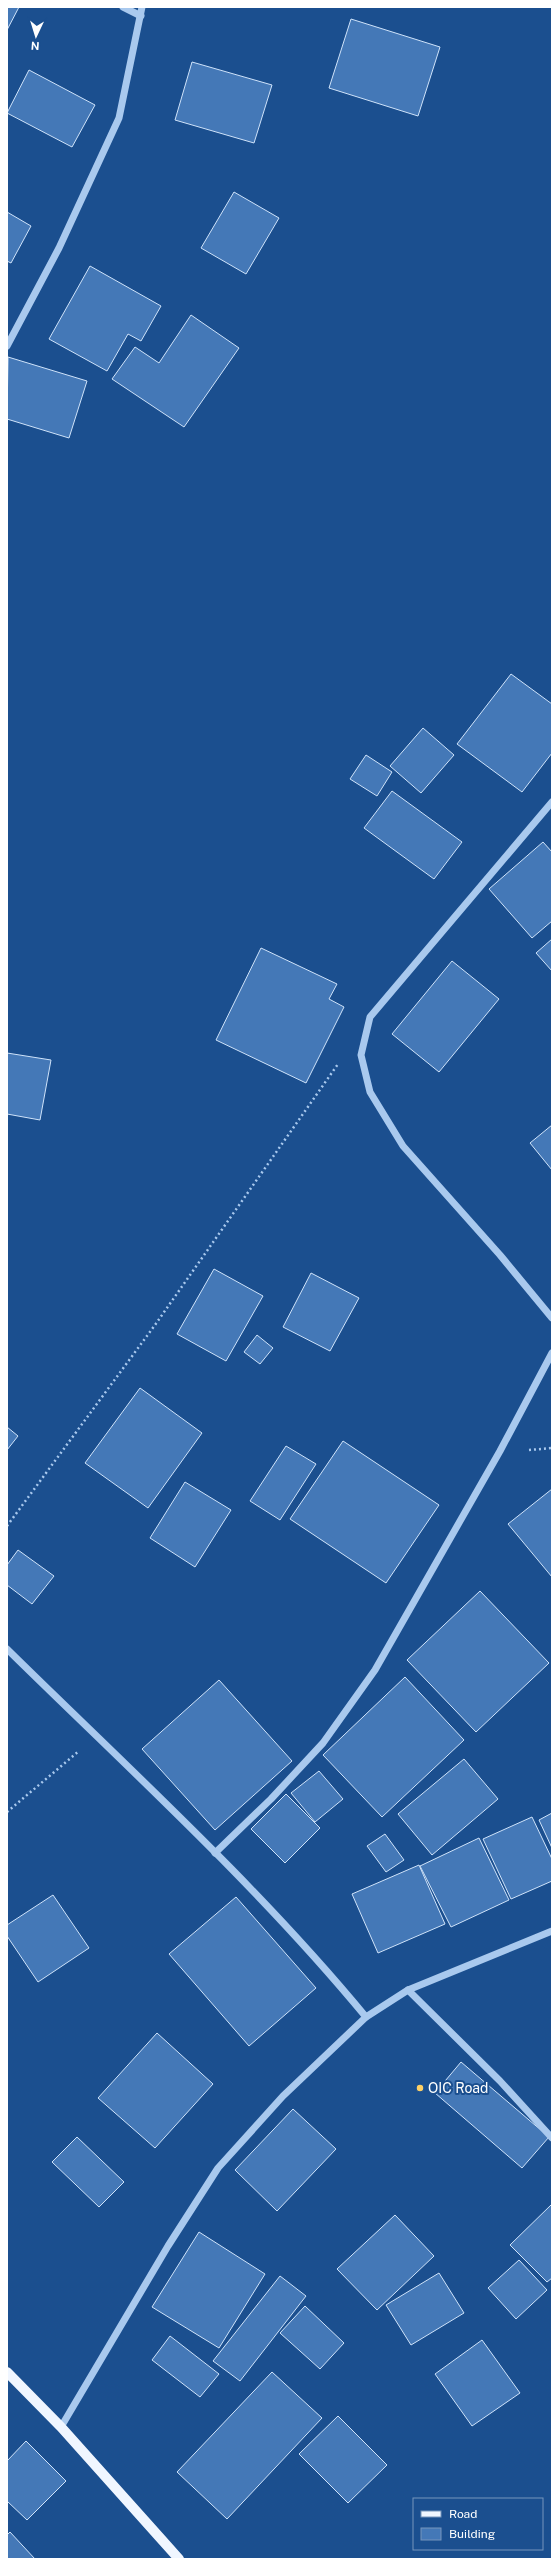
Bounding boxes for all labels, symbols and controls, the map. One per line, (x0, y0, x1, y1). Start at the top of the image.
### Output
north arrow (16, 16, 56, 56)
text: N (31, 40, 40, 52)
place label: OIC Road (428, 2080, 488, 2096)
marker: OIC Road (415, 2083, 425, 2093)
legend (413, 2498, 543, 2550)
text: Road (449, 2507, 477, 2521)
text: Building (449, 2527, 495, 2541)

